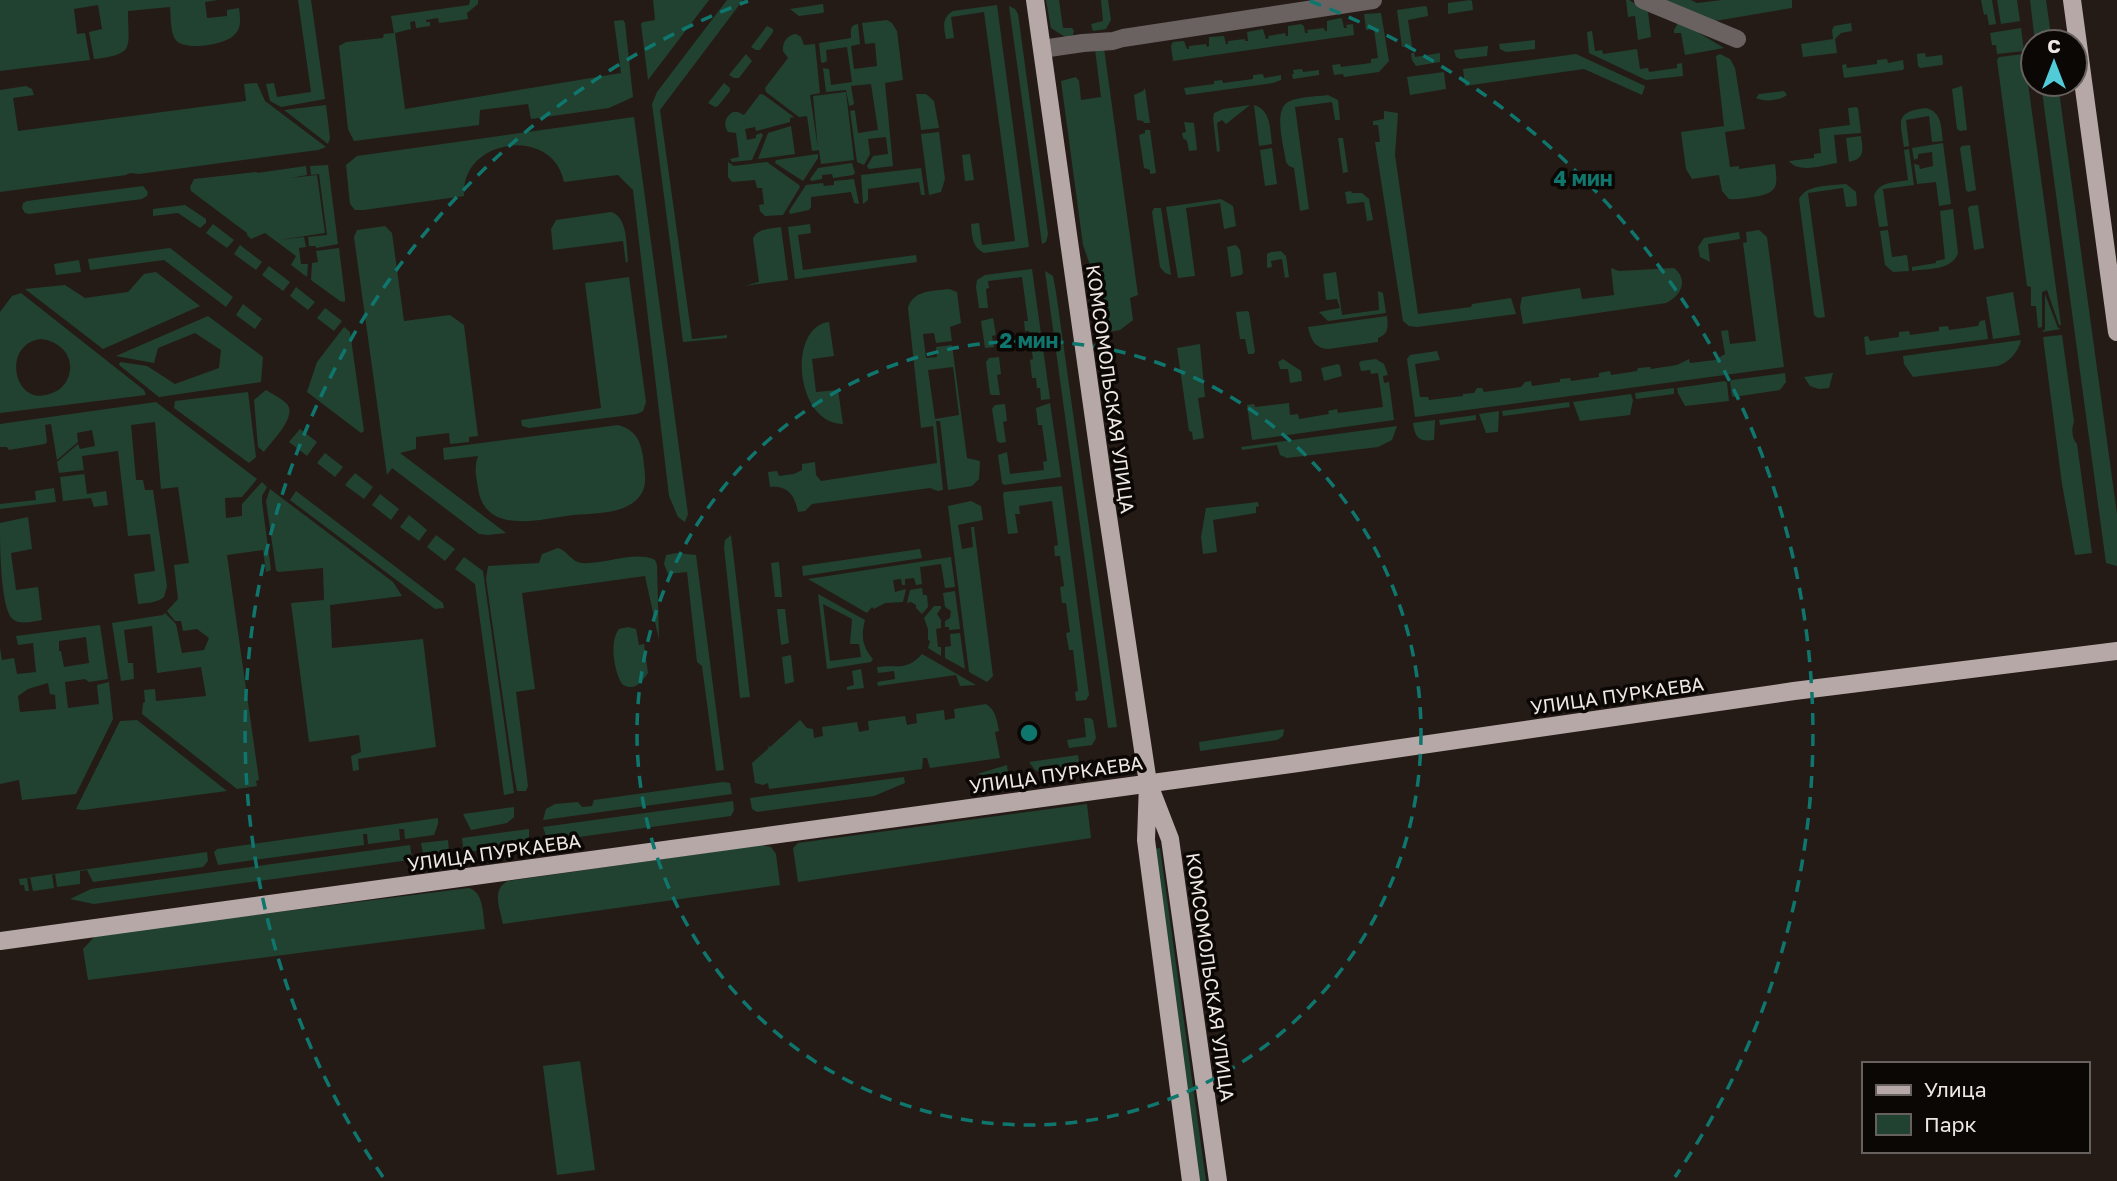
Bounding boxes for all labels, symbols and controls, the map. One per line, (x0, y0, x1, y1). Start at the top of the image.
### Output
north arrow (2019, 28, 2089, 98)
text: С (2047, 34, 2061, 57)
text: 4 мин (1553, 165, 1613, 191)
street label: КОМСОМОЛЬСКАЯ УЛИЦА (1082, 263, 1140, 515)
text: 2 мин (1000, 327, 1058, 353)
street label: УЛИЦА ПУРКАЕВА (1529, 671, 1705, 719)
centre of rings (1017, 721, 1041, 745)
street label: УЛИЦА ПУРКАЕВА (968, 750, 1144, 798)
street label: УЛИЦА ПУРКАЕВА (406, 828, 582, 876)
street label: КОМСОМОЛЬСКАЯ УЛИЦА (1182, 851, 1240, 1103)
legend (1862, 1062, 2089, 1153)
text: Улица (1924, 1076, 1987, 1102)
text: Парк (1924, 1111, 1977, 1137)

